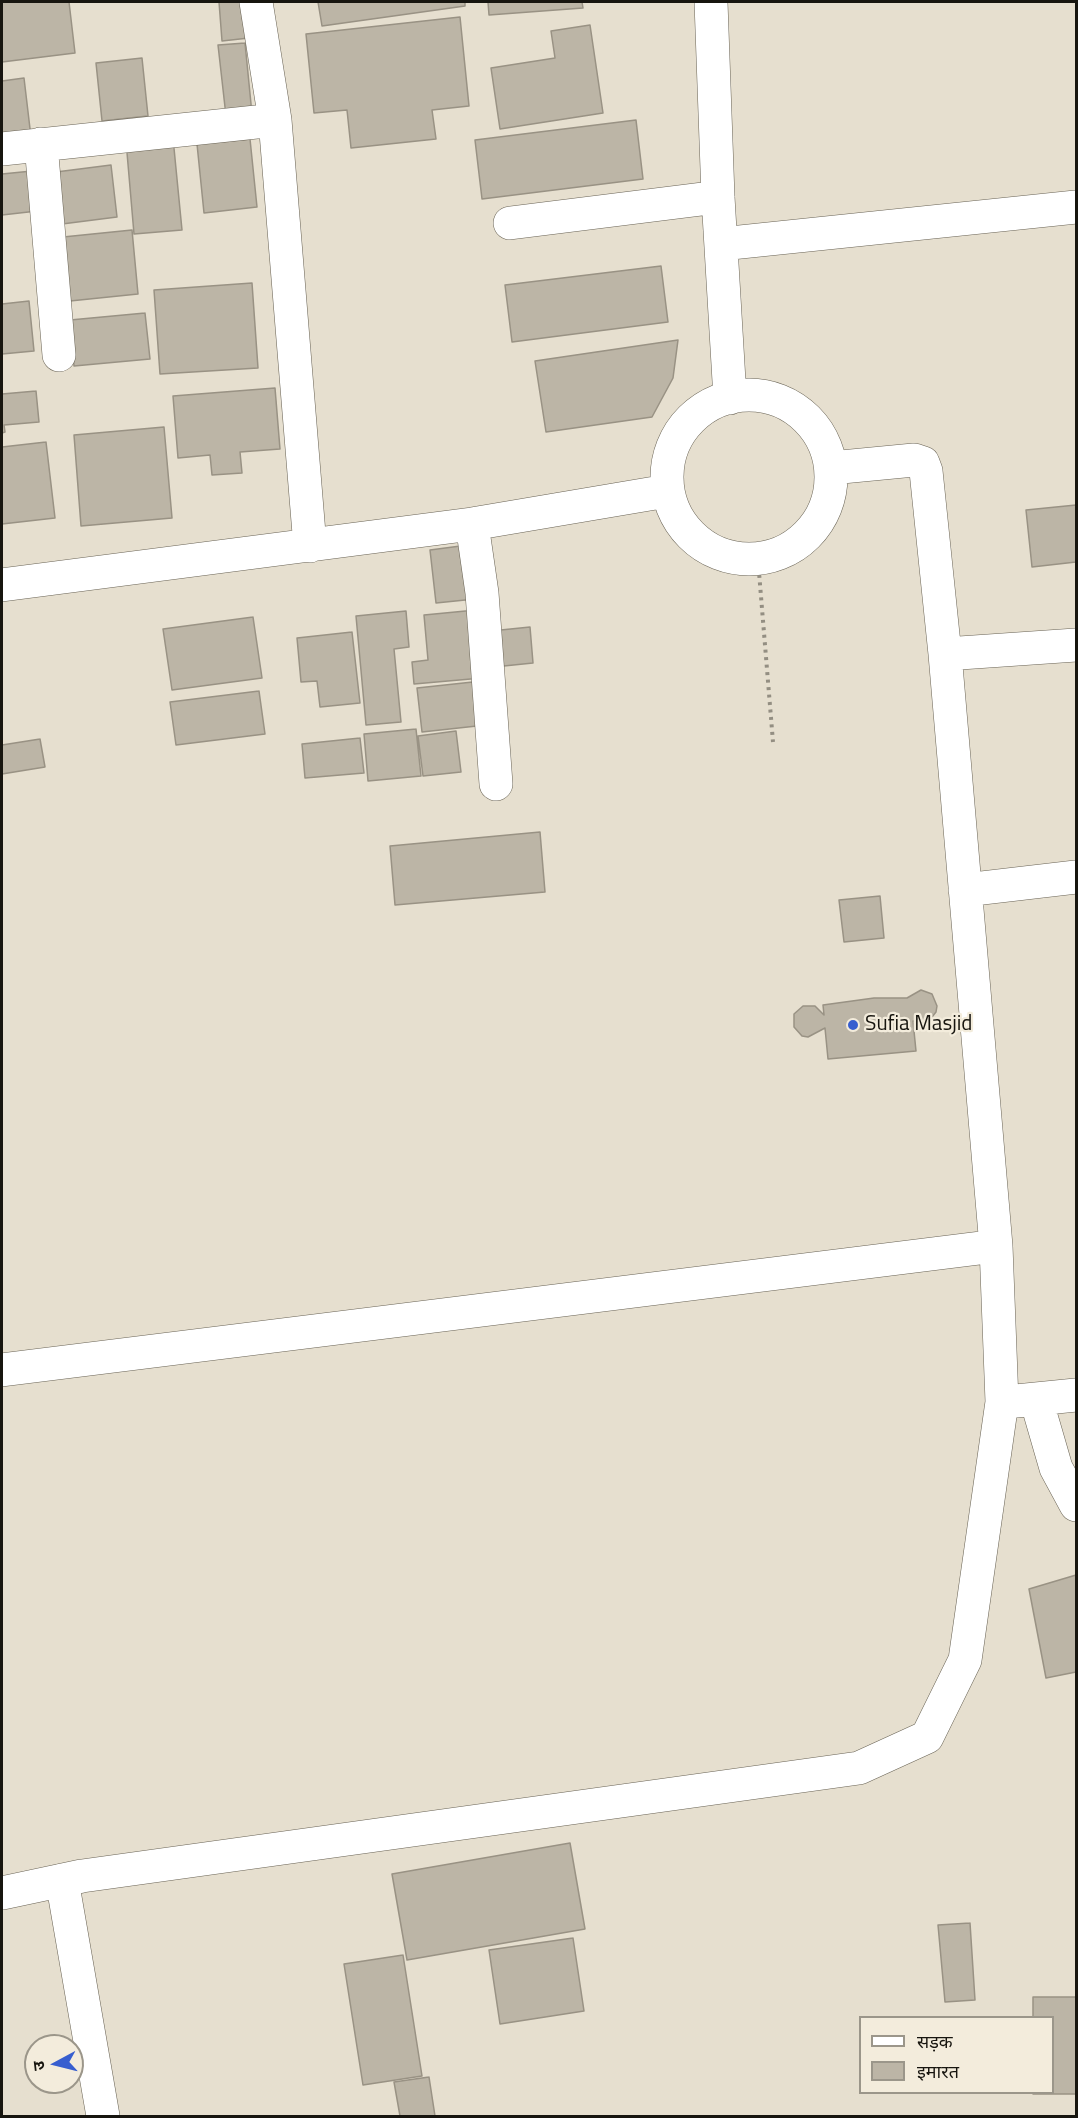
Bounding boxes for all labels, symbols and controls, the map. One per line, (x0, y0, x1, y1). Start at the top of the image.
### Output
place label: Sufia Masjid (865, 1012, 972, 1038)
marker: Sufia Masjid (846, 1018, 860, 1032)
legend (859, 2016, 1054, 2094)
text: सड़क (917, 2028, 953, 2055)
north arrow (24, 2034, 84, 2094)
text: इमारत (917, 2058, 959, 2085)
text: उ (26, 2060, 51, 2072)

